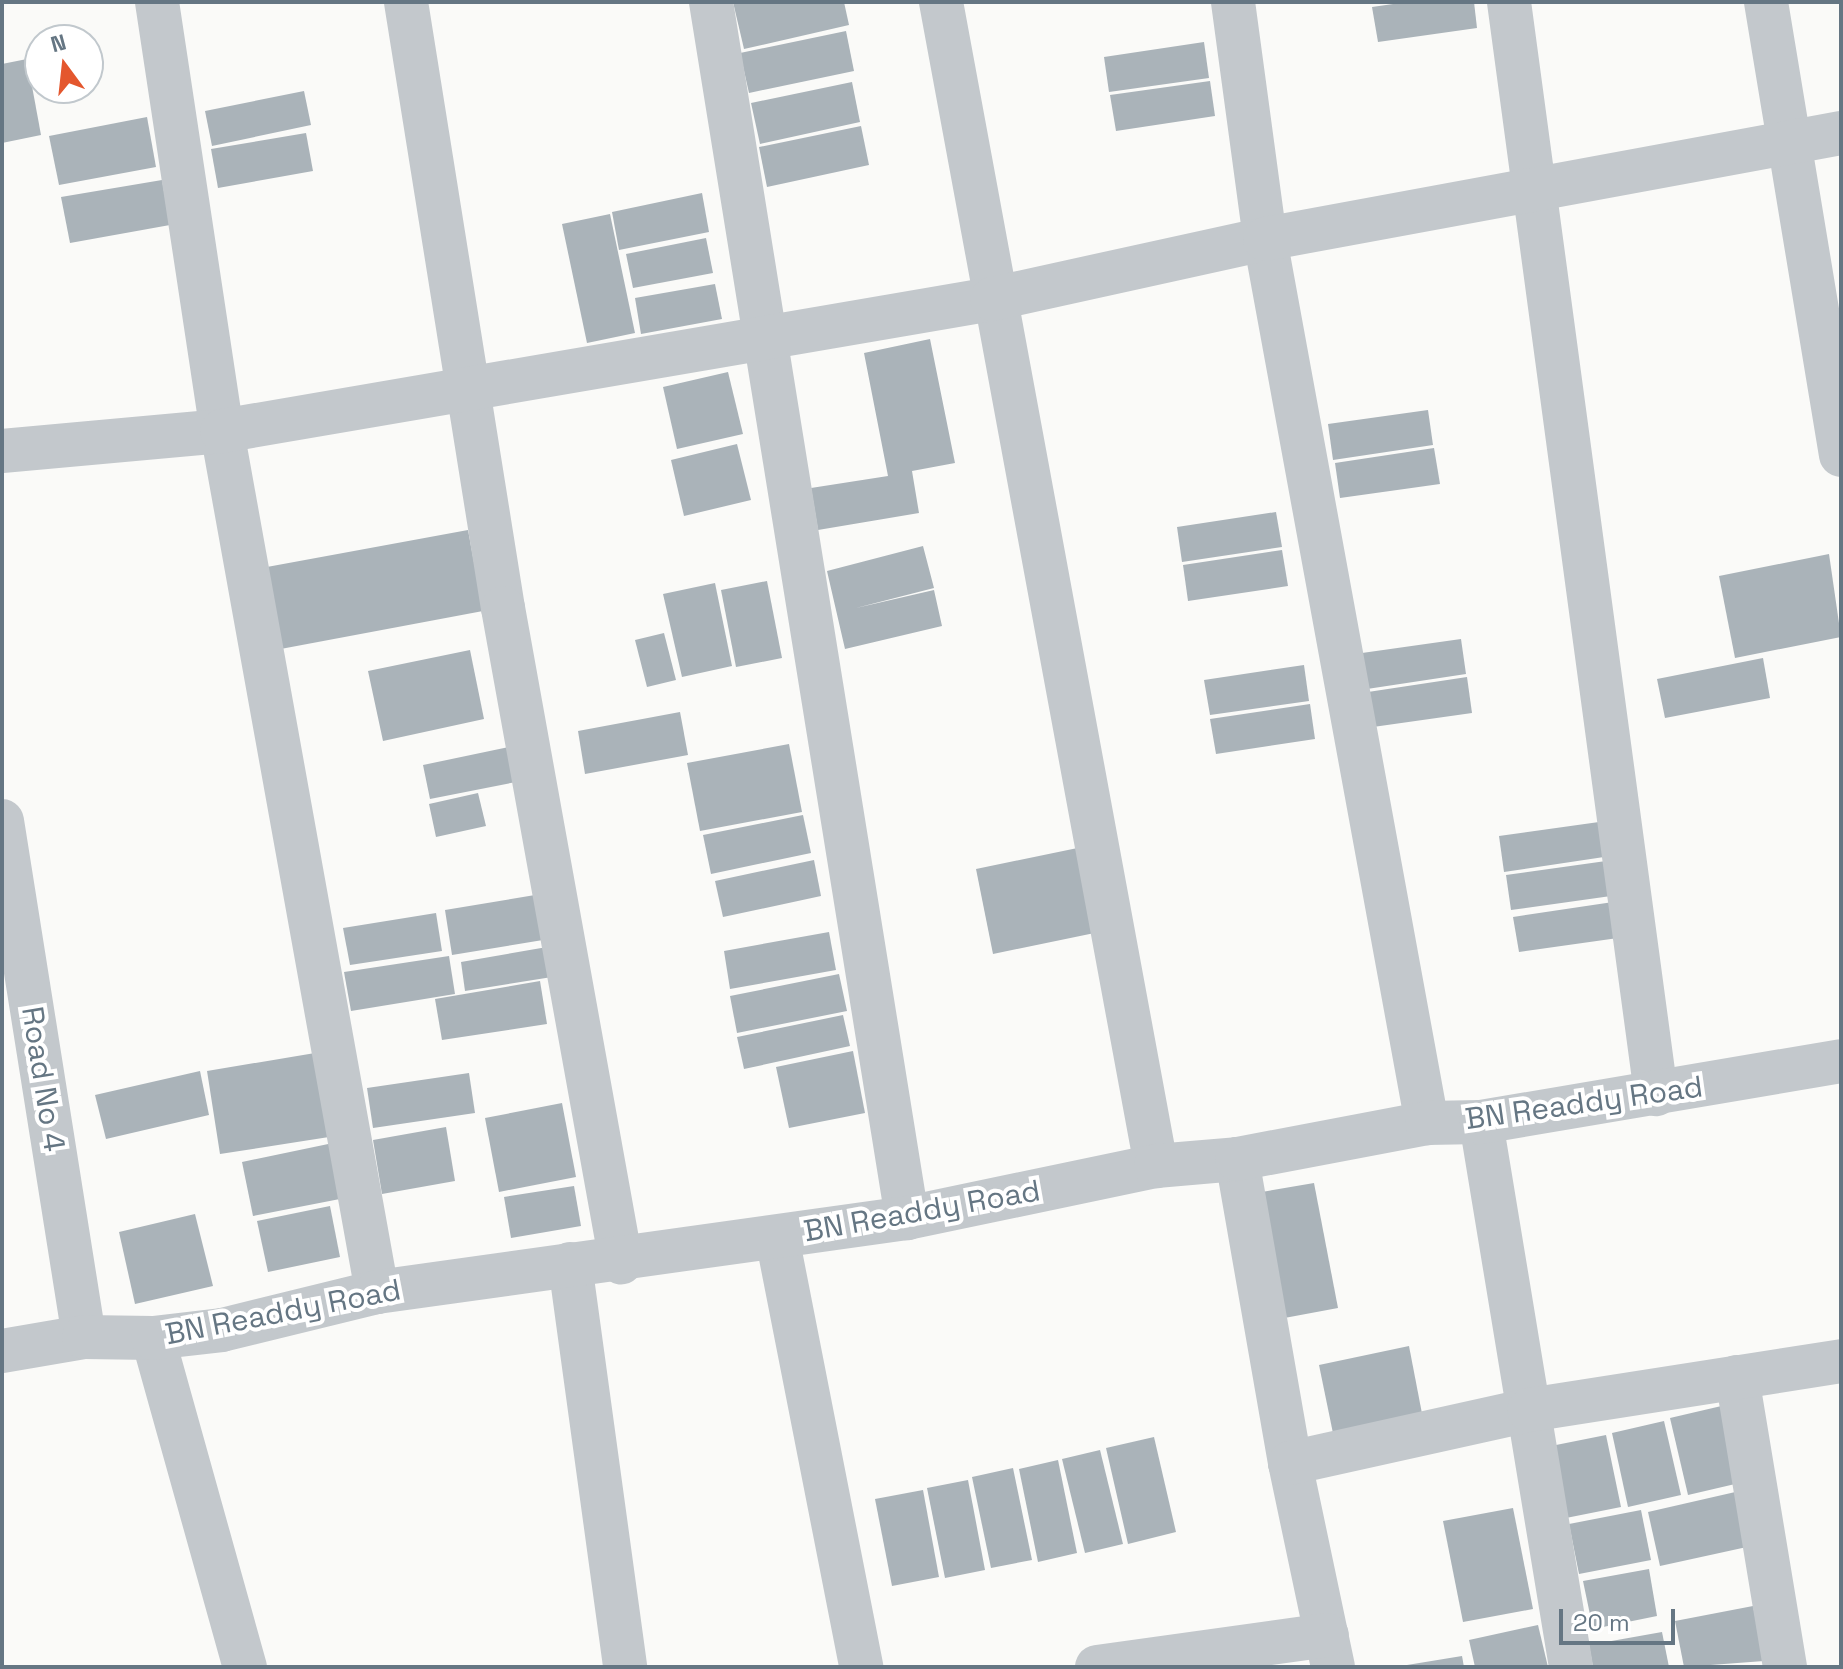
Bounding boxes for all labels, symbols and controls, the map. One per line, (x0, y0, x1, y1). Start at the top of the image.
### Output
north arrow (24, 24, 104, 104)
text: N (48, 27, 69, 58)
street label: Road No 4 (14, 1004, 72, 1154)
street label: BN Readdy Road (1463, 1069, 1705, 1137)
street label: BN Readdy Road (801, 1172, 1043, 1250)
street label: BN Readdy Road (162, 1271, 404, 1353)
scale bar (1563, 1593, 1679, 1643)
text: 20 m (1573, 1607, 1630, 1638)

